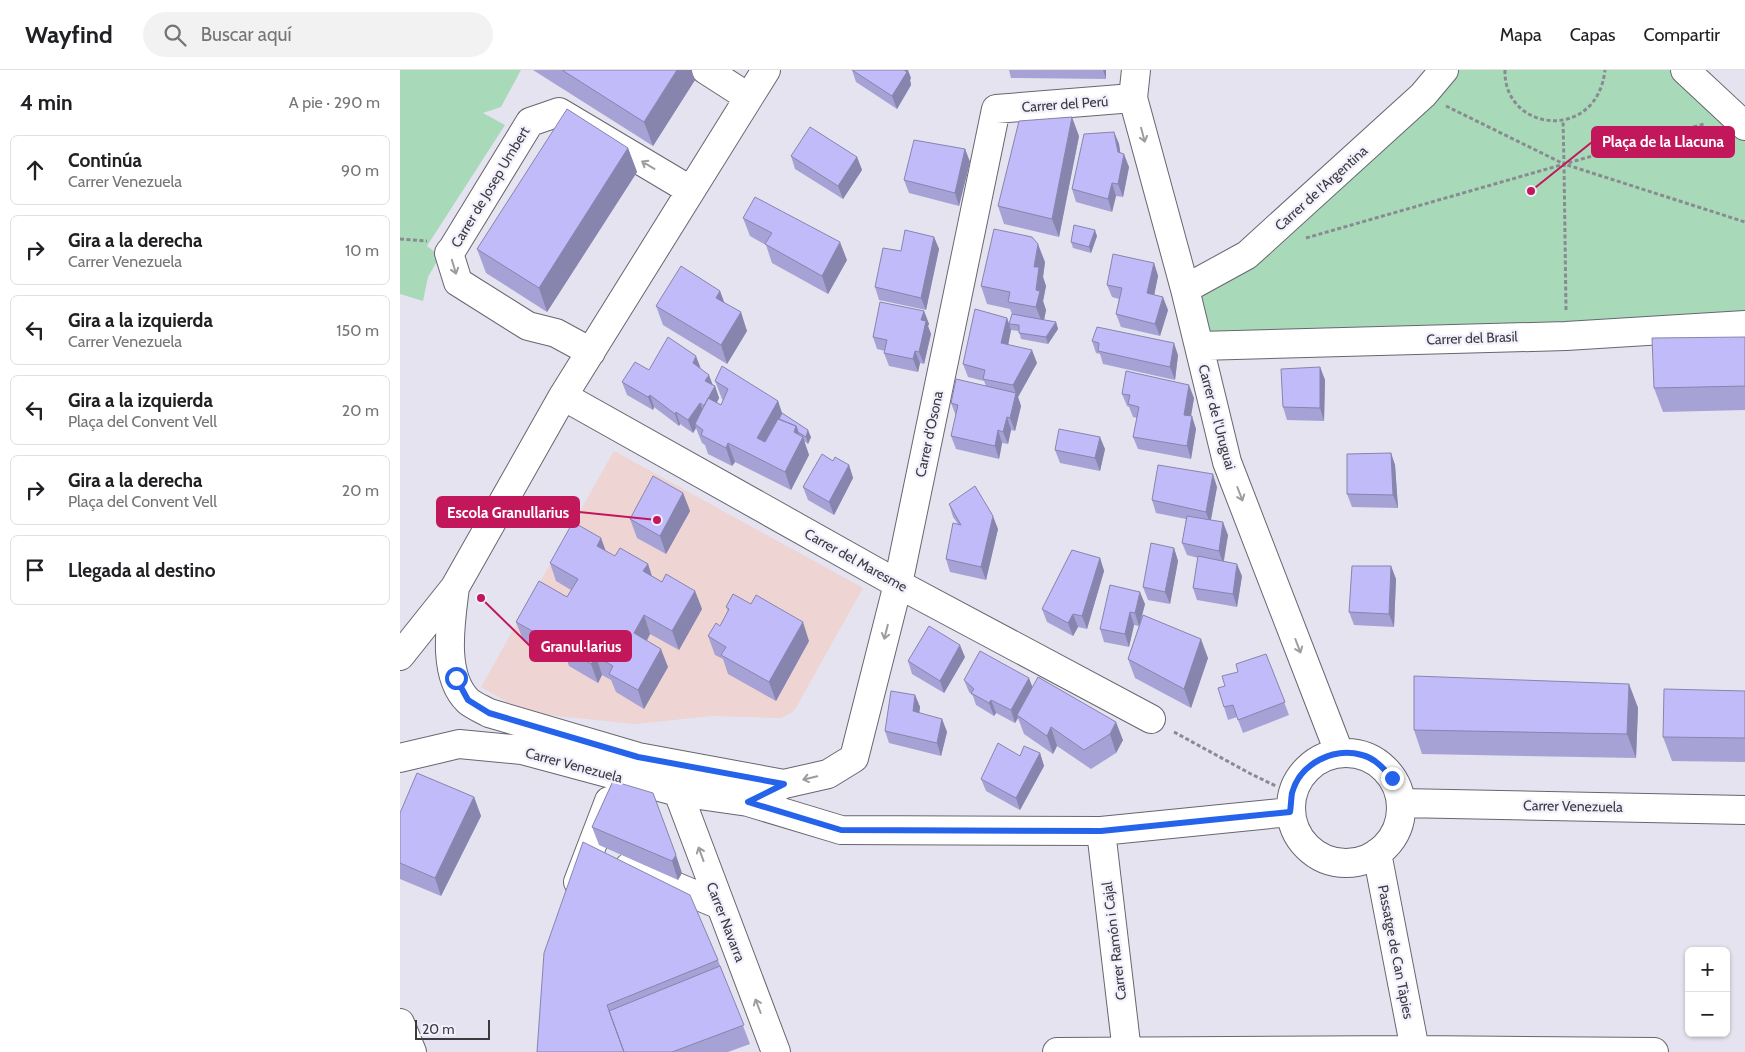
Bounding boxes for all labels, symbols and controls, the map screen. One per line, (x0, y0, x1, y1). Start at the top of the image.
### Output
search box (143, 12, 493, 57)
text: Wayfind (25, 20, 113, 49)
icon: search (161, 21, 189, 49)
text: Buscar aquí (201, 23, 292, 46)
text: Mapa (1500, 24, 1542, 46)
text: Capas (1570, 24, 1616, 46)
text: Compartir (1644, 24, 1720, 46)
text: 4 min (20, 90, 73, 115)
street label: Carrer del Perú (1021, 92, 1109, 116)
text: A pie · 290 m (289, 93, 380, 112)
street label: Carrer de Josep Umbert (447, 123, 533, 251)
one-way arrow (1139, 126, 1149, 142)
callout: Plaça de la Llacuna (1592, 127, 1734, 157)
text: Plaça de la Llacuna (1602, 133, 1725, 151)
street label: Carrer de l'Argentina (1271, 141, 1371, 234)
text: Continúa (68, 149, 142, 172)
icon: ahead (21, 156, 49, 184)
one-way arrow (642, 160, 656, 170)
text: 90 m (341, 161, 379, 180)
text: Carrer Venezuela (68, 172, 182, 191)
text: Gira a la derecha (68, 229, 203, 252)
icon: right (21, 236, 49, 264)
text: 10 m (345, 241, 379, 260)
text: Carrer Venezuela (68, 252, 182, 271)
one-way arrow (449, 258, 459, 274)
text: Gira a la izquierda (68, 309, 213, 332)
icon: left (21, 316, 49, 344)
text: 150 m (336, 321, 379, 340)
street label: Carrer del Brasil (1426, 327, 1519, 349)
text: Carrer Venezuela (68, 332, 182, 351)
street label: Carrer de l'Uruguai (1194, 362, 1240, 472)
text: Gira a la izquierda (68, 389, 213, 412)
street label: Carrer d'Osona (911, 389, 947, 479)
icon: left (21, 396, 49, 424)
text: 20 m (342, 401, 379, 420)
text: Plaça del Convent Vell (68, 412, 217, 431)
text: Gira a la derecha (68, 469, 203, 492)
icon: right (21, 476, 49, 504)
text: 20 m (342, 481, 379, 500)
one-way arrow (1236, 487, 1245, 502)
text: Plaça del Convent Vell (68, 492, 217, 511)
callout: Escola Granullarius (437, 497, 579, 527)
text: Escola Granullarius (447, 504, 569, 522)
street label: Carrer del Maresme (801, 524, 911, 596)
icon: arrive (21, 556, 49, 584)
text: Llegada al destino (68, 559, 215, 582)
one-way arrow (880, 623, 890, 639)
callout: Granul·larius (530, 631, 631, 661)
text: Granul·larius (541, 638, 621, 656)
one-way arrow (1294, 638, 1303, 653)
route start (445, 667, 468, 690)
street label: Carrer Venezuela (523, 743, 625, 787)
route end (1381, 767, 1404, 790)
one-way arrow (803, 774, 819, 783)
street label: Carrer Venezuela (1523, 796, 1623, 816)
one-way arrow (696, 847, 705, 863)
street label: Carrer Navarra (703, 880, 750, 965)
street label: Carrer Ramón i Cajal (1098, 880, 1130, 1001)
street label: Passatge de Can Tàpies (1374, 883, 1418, 1021)
map controls (1685, 947, 1730, 1037)
button: + (1685, 947, 1730, 992)
button: − (1685, 992, 1730, 1037)
one-way arrow (753, 999, 762, 1015)
scale bar (415, 1017, 490, 1040)
text: 20 m (422, 1020, 455, 1038)

